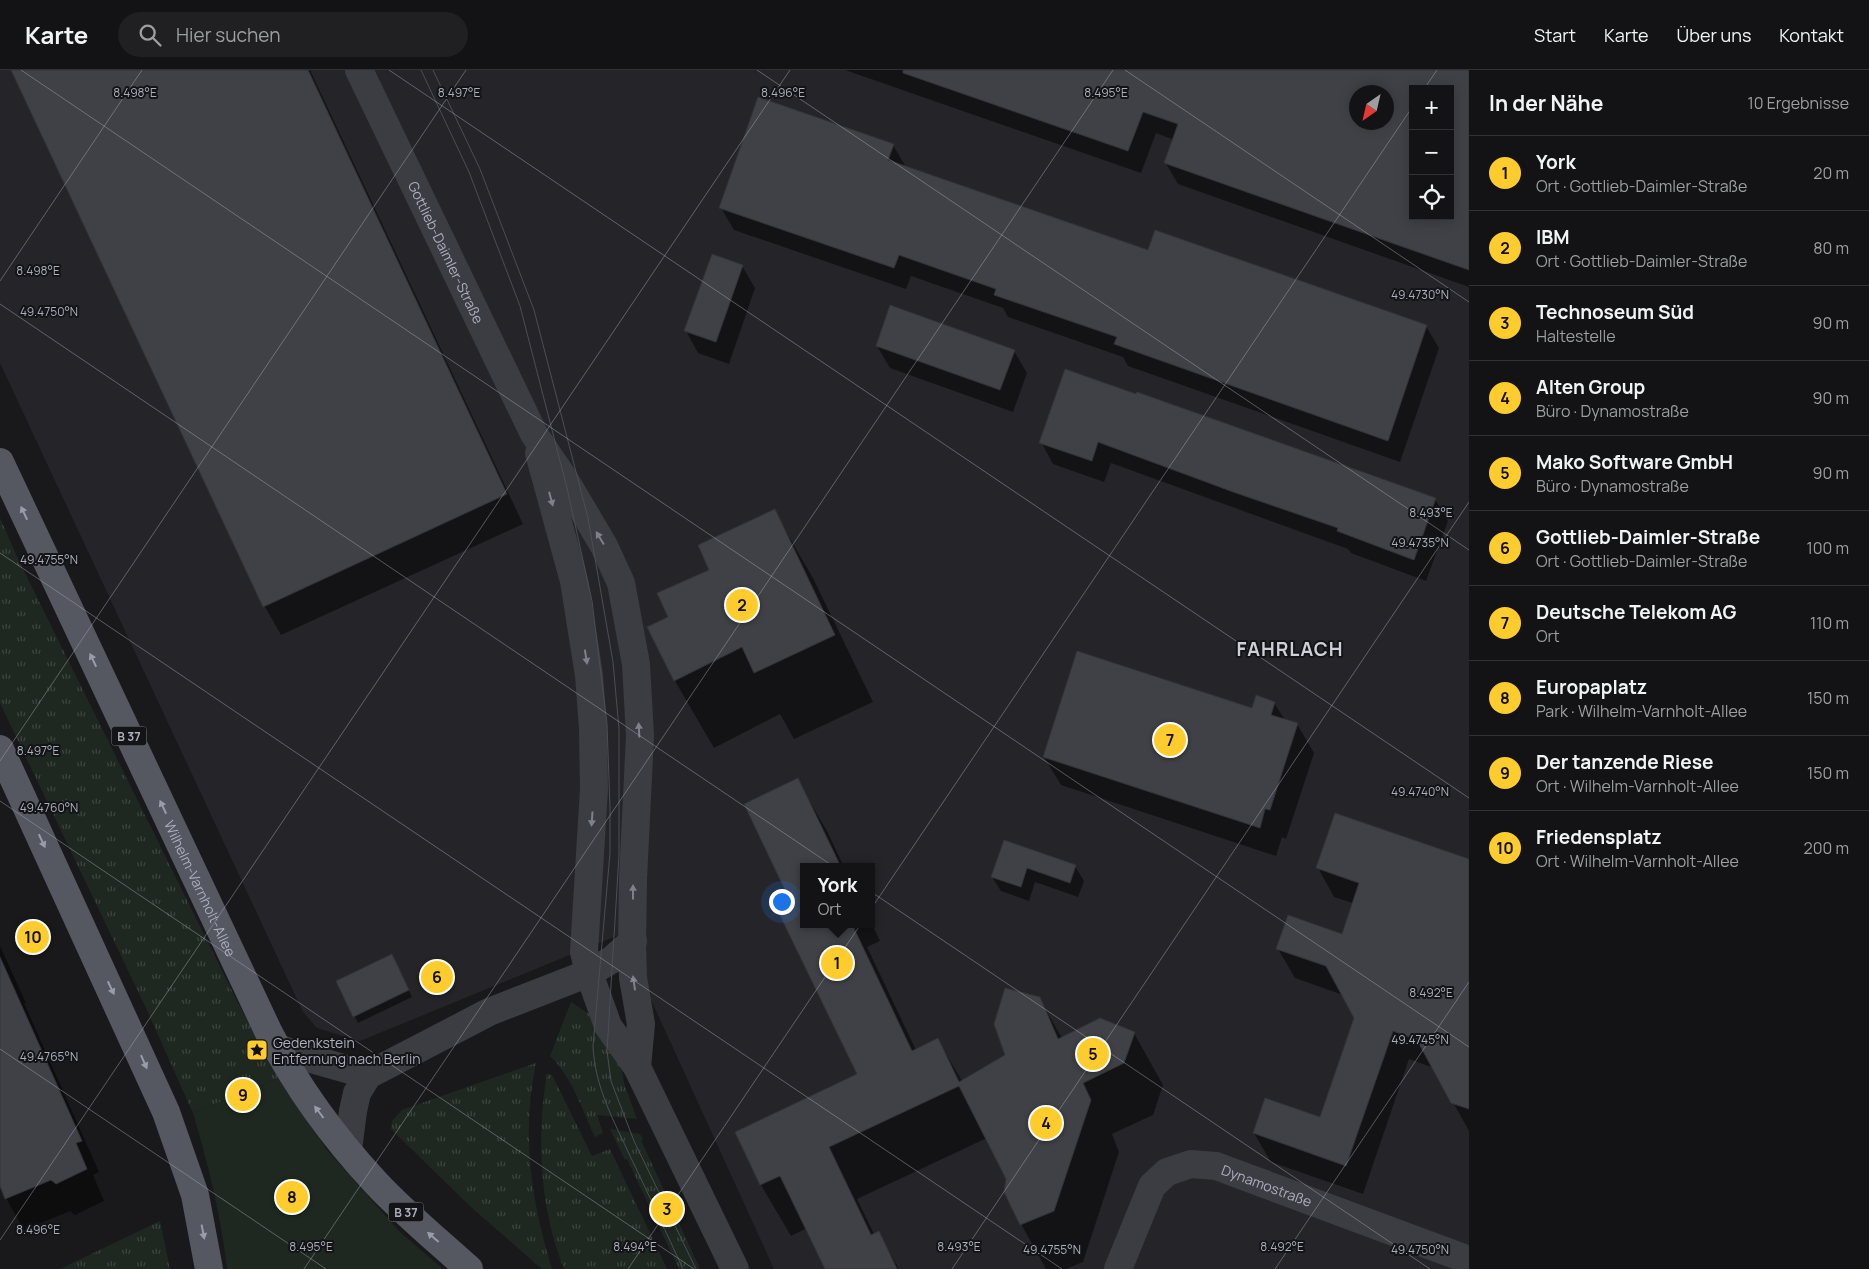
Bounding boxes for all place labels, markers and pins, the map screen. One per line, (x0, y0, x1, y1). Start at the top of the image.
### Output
pin: 2 (726, 586, 758, 624)
pin: 7 (1154, 721, 1186, 759)
pin: 10 (17, 918, 49, 956)
pin: 1 (821, 944, 853, 982)
pin: 6 (421, 958, 453, 996)
place label: Gedenkstein Entfernung nach Berlin (273, 1033, 420, 1068)
pin: 5 (1077, 1035, 1109, 1073)
place icon: Gedenkstein Entfernung nach Berlin (245, 1038, 269, 1062)
pin: 9 (227, 1076, 259, 1114)
pin: 4 (1030, 1104, 1062, 1142)
pin: 8 (276, 1178, 308, 1216)
pin: 3 (651, 1190, 683, 1228)

